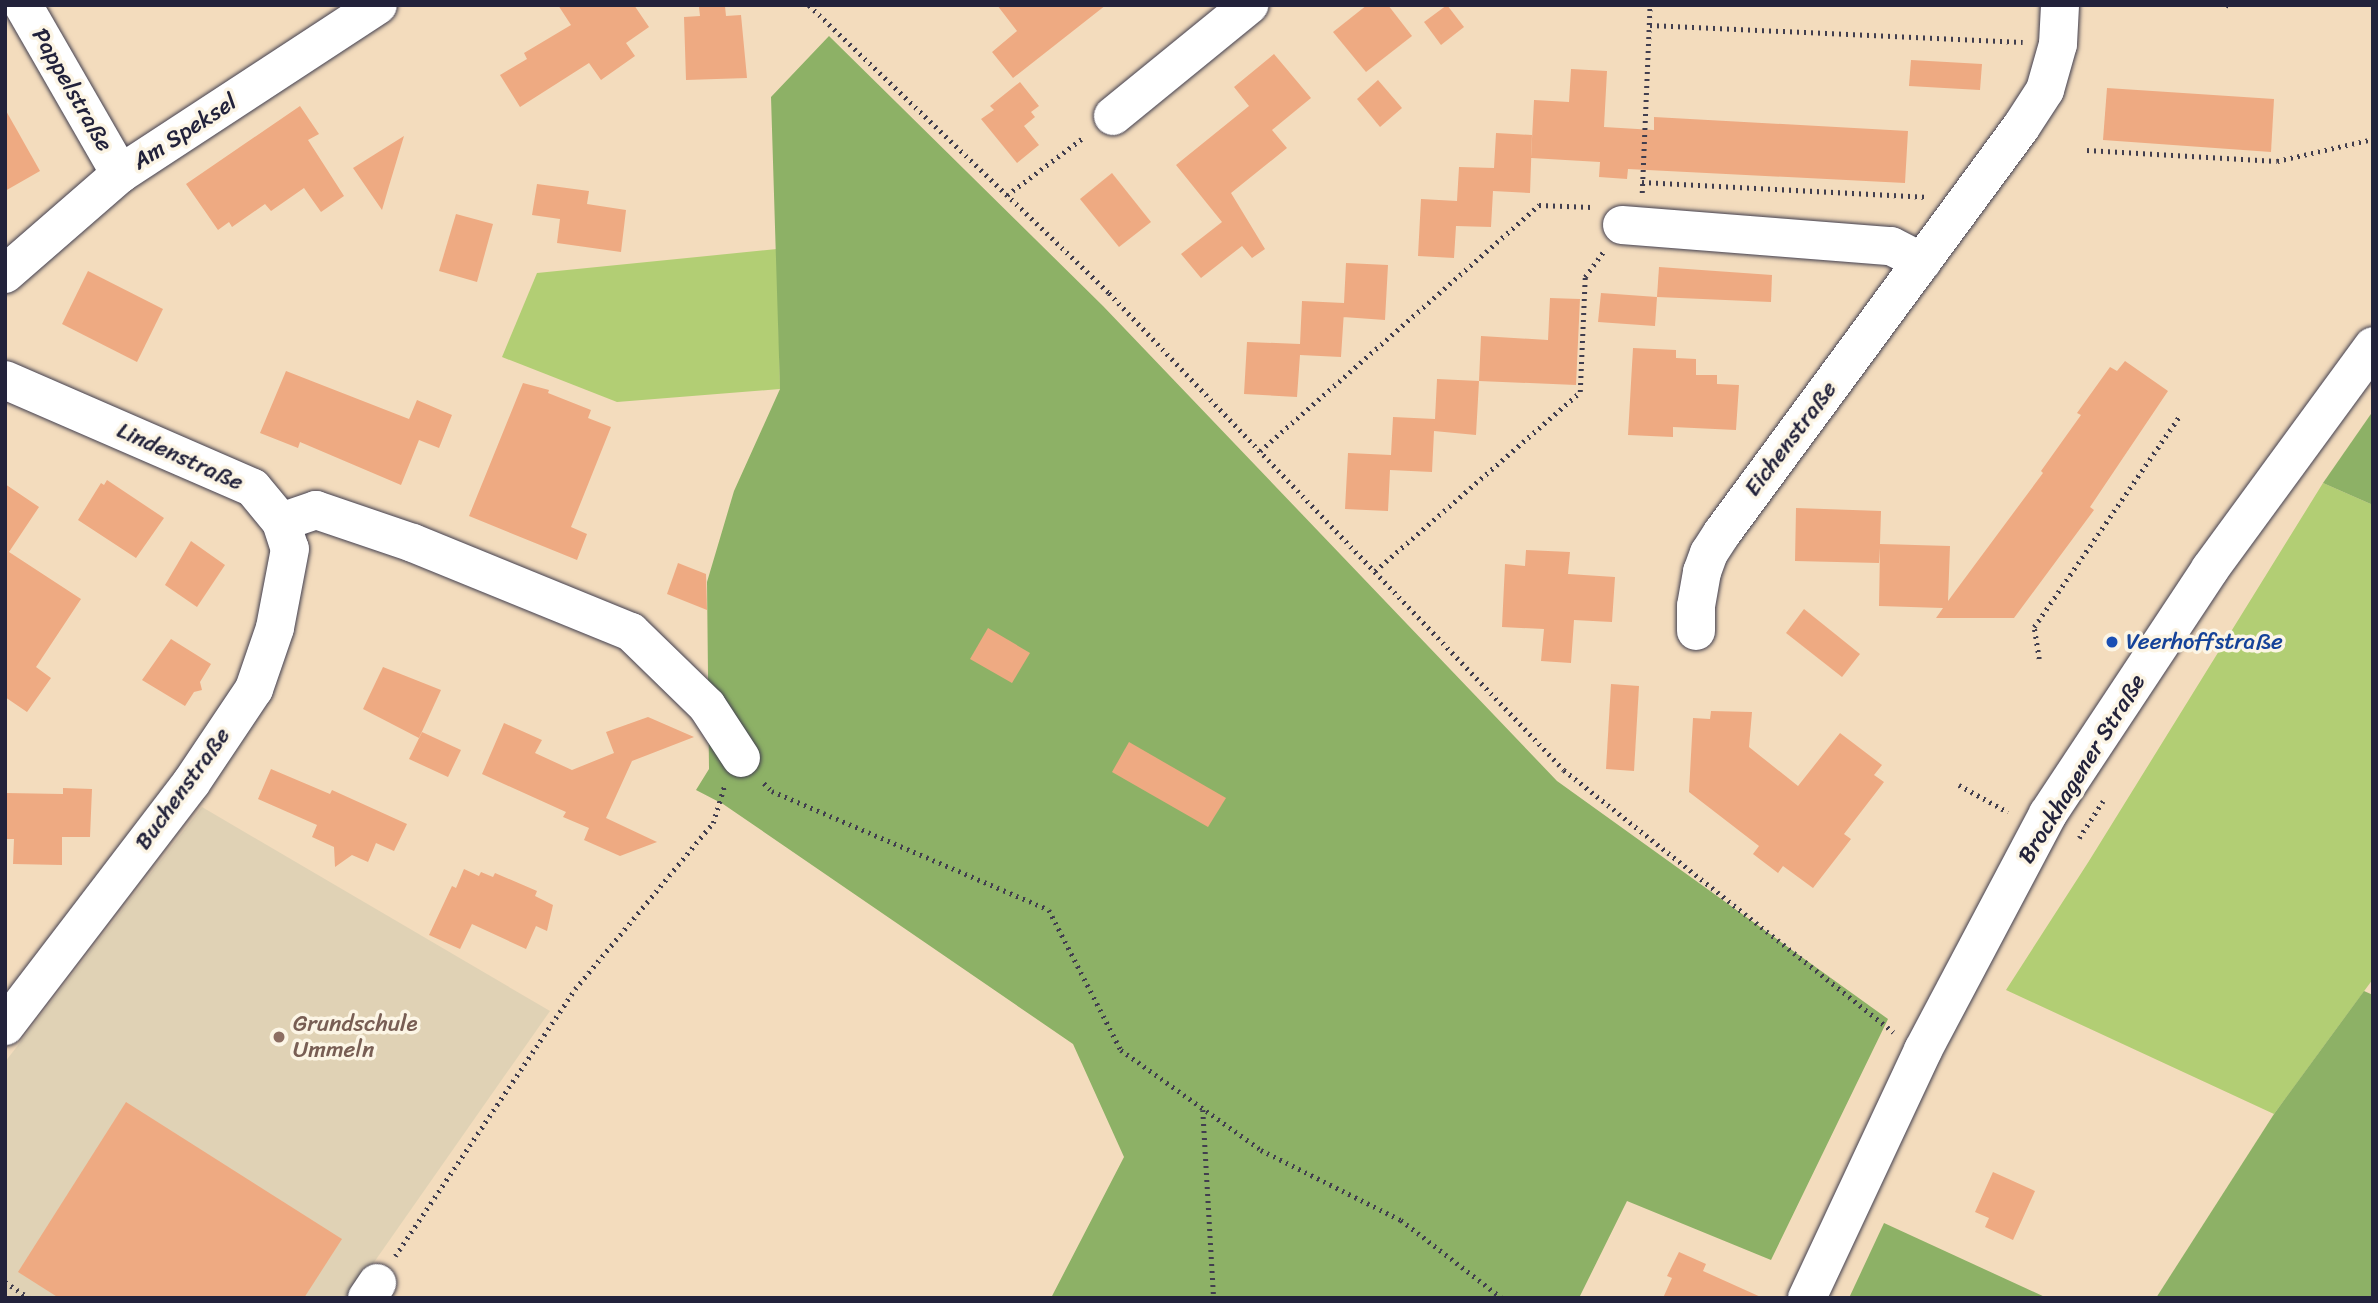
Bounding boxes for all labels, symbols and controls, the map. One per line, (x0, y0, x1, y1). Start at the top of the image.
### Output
street label: Pappelstraße (26, 24, 118, 156)
street label: Am Speksel (128, 89, 242, 175)
street label: Eichenstraße (1739, 376, 1843, 502)
street label: Lindenstraße (113, 417, 247, 497)
place label: Veerhoffstraße (2126, 628, 2283, 656)
marker: Veerhoffstraße (2104, 634, 2120, 650)
street label: Brockhagener Straße (2012, 669, 2152, 869)
street label: Buchenstraße (130, 723, 236, 855)
place label: Grundschule Ummeln (293, 1010, 418, 1064)
marker: Grundschule Ummeln (271, 1029, 287, 1045)

